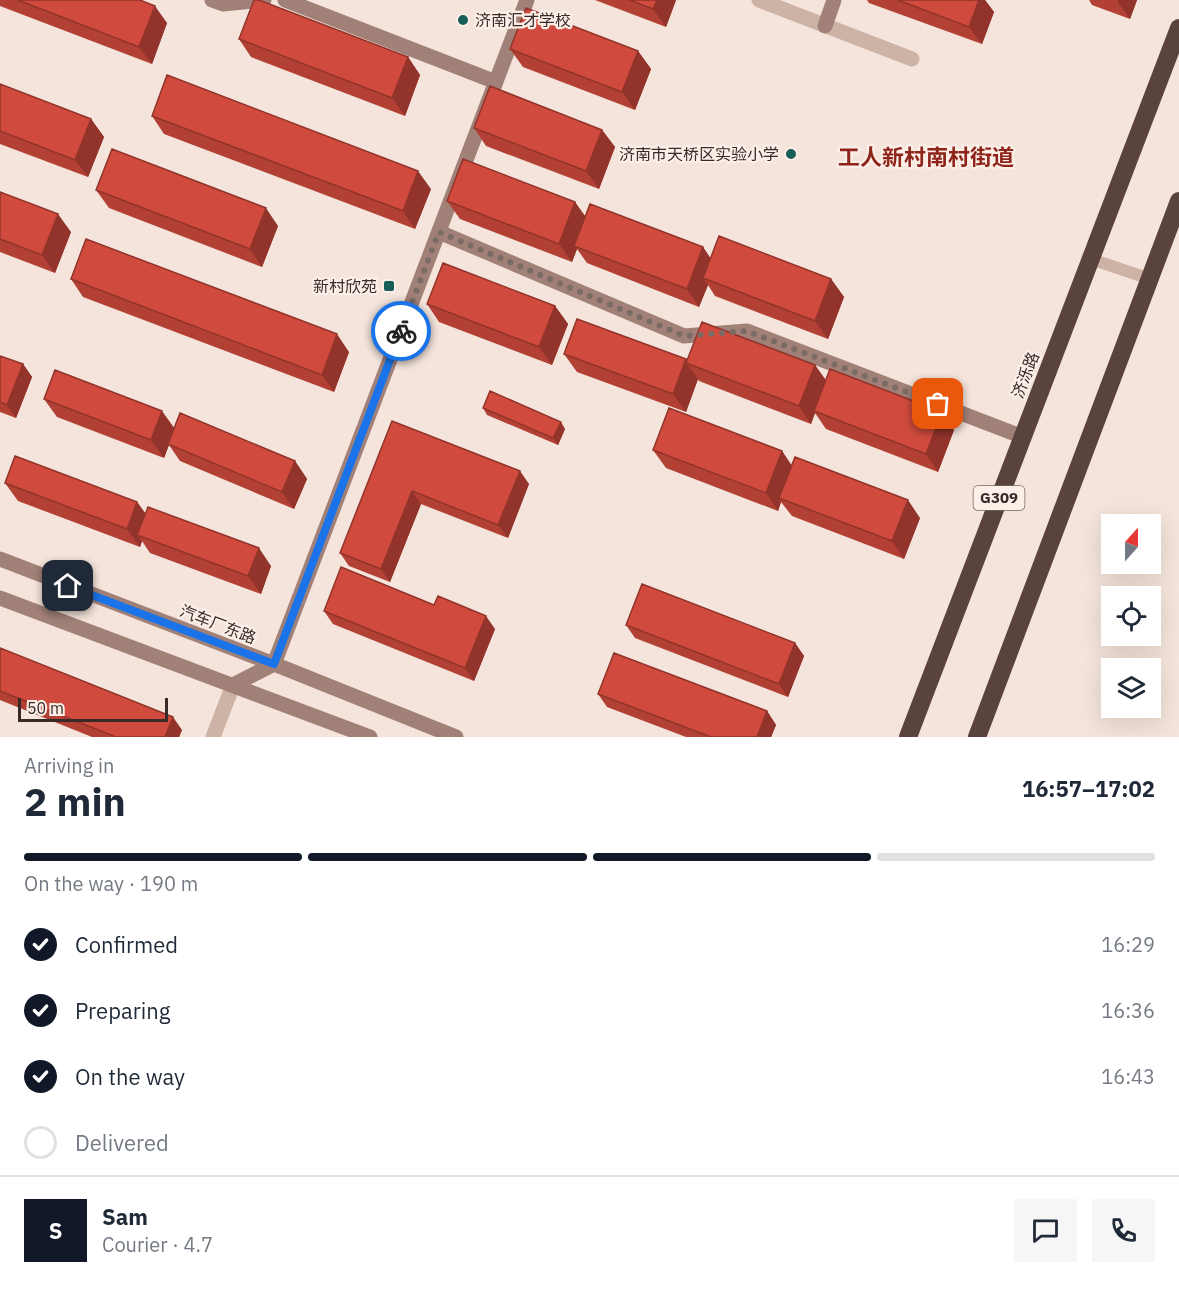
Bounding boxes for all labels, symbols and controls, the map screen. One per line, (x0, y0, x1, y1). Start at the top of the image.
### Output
place label: 济南汇才学校 (475, 10, 571, 30)
marker: 济南汇才学校 (456, 13, 470, 27)
district label: 工人新村南村街道 (838, 142, 1014, 171)
place label: 济南市天桥区实验小学 (619, 144, 779, 164)
marker: 济南市天桥区实验小学 (784, 147, 798, 161)
place label: 新村欣苑 (313, 276, 377, 296)
marker: 新村欣苑 (382, 279, 396, 293)
courier (371, 301, 431, 361)
icon: bike (385, 315, 418, 348)
street label: 济泺路 (1007, 349, 1043, 401)
pin (912, 378, 963, 429)
icon: bag (921, 387, 954, 420)
road number: G309 (974, 486, 1024, 510)
north arrow (1101, 514, 1161, 574)
map controls (1101, 514, 1161, 718)
pin (42, 560, 93, 611)
icon: home (51, 569, 84, 602)
button: locate (1101, 586, 1161, 646)
street label: 汽车厂东路 (177, 600, 259, 648)
button: layers (1101, 658, 1161, 718)
scale bar (18, 695, 168, 722)
text: 50 m (27, 698, 64, 718)
text: Arriving in (24, 752, 114, 779)
text: 16:57–17:02 (1022, 774, 1155, 803)
text: 2 min (24, 776, 126, 827)
text: On the way · 190 m (24, 870, 198, 897)
icon: check (24, 928, 57, 961)
text: Confirmed (75, 930, 178, 959)
text: 16:29 (1101, 931, 1155, 958)
icon: check (24, 994, 57, 1027)
text: Preparing (75, 996, 170, 1025)
text: 16:36 (1101, 997, 1155, 1024)
icon: check (24, 1060, 57, 1093)
text: On the way (75, 1062, 185, 1091)
text: 16:43 (1101, 1063, 1155, 1090)
text: Delivered (75, 1128, 169, 1157)
button: chat (1014, 1199, 1077, 1262)
button: phone (1092, 1199, 1155, 1262)
text: Sam (102, 1202, 148, 1231)
text: S (49, 1216, 62, 1245)
text: Courier · 4.7 (102, 1231, 213, 1258)

